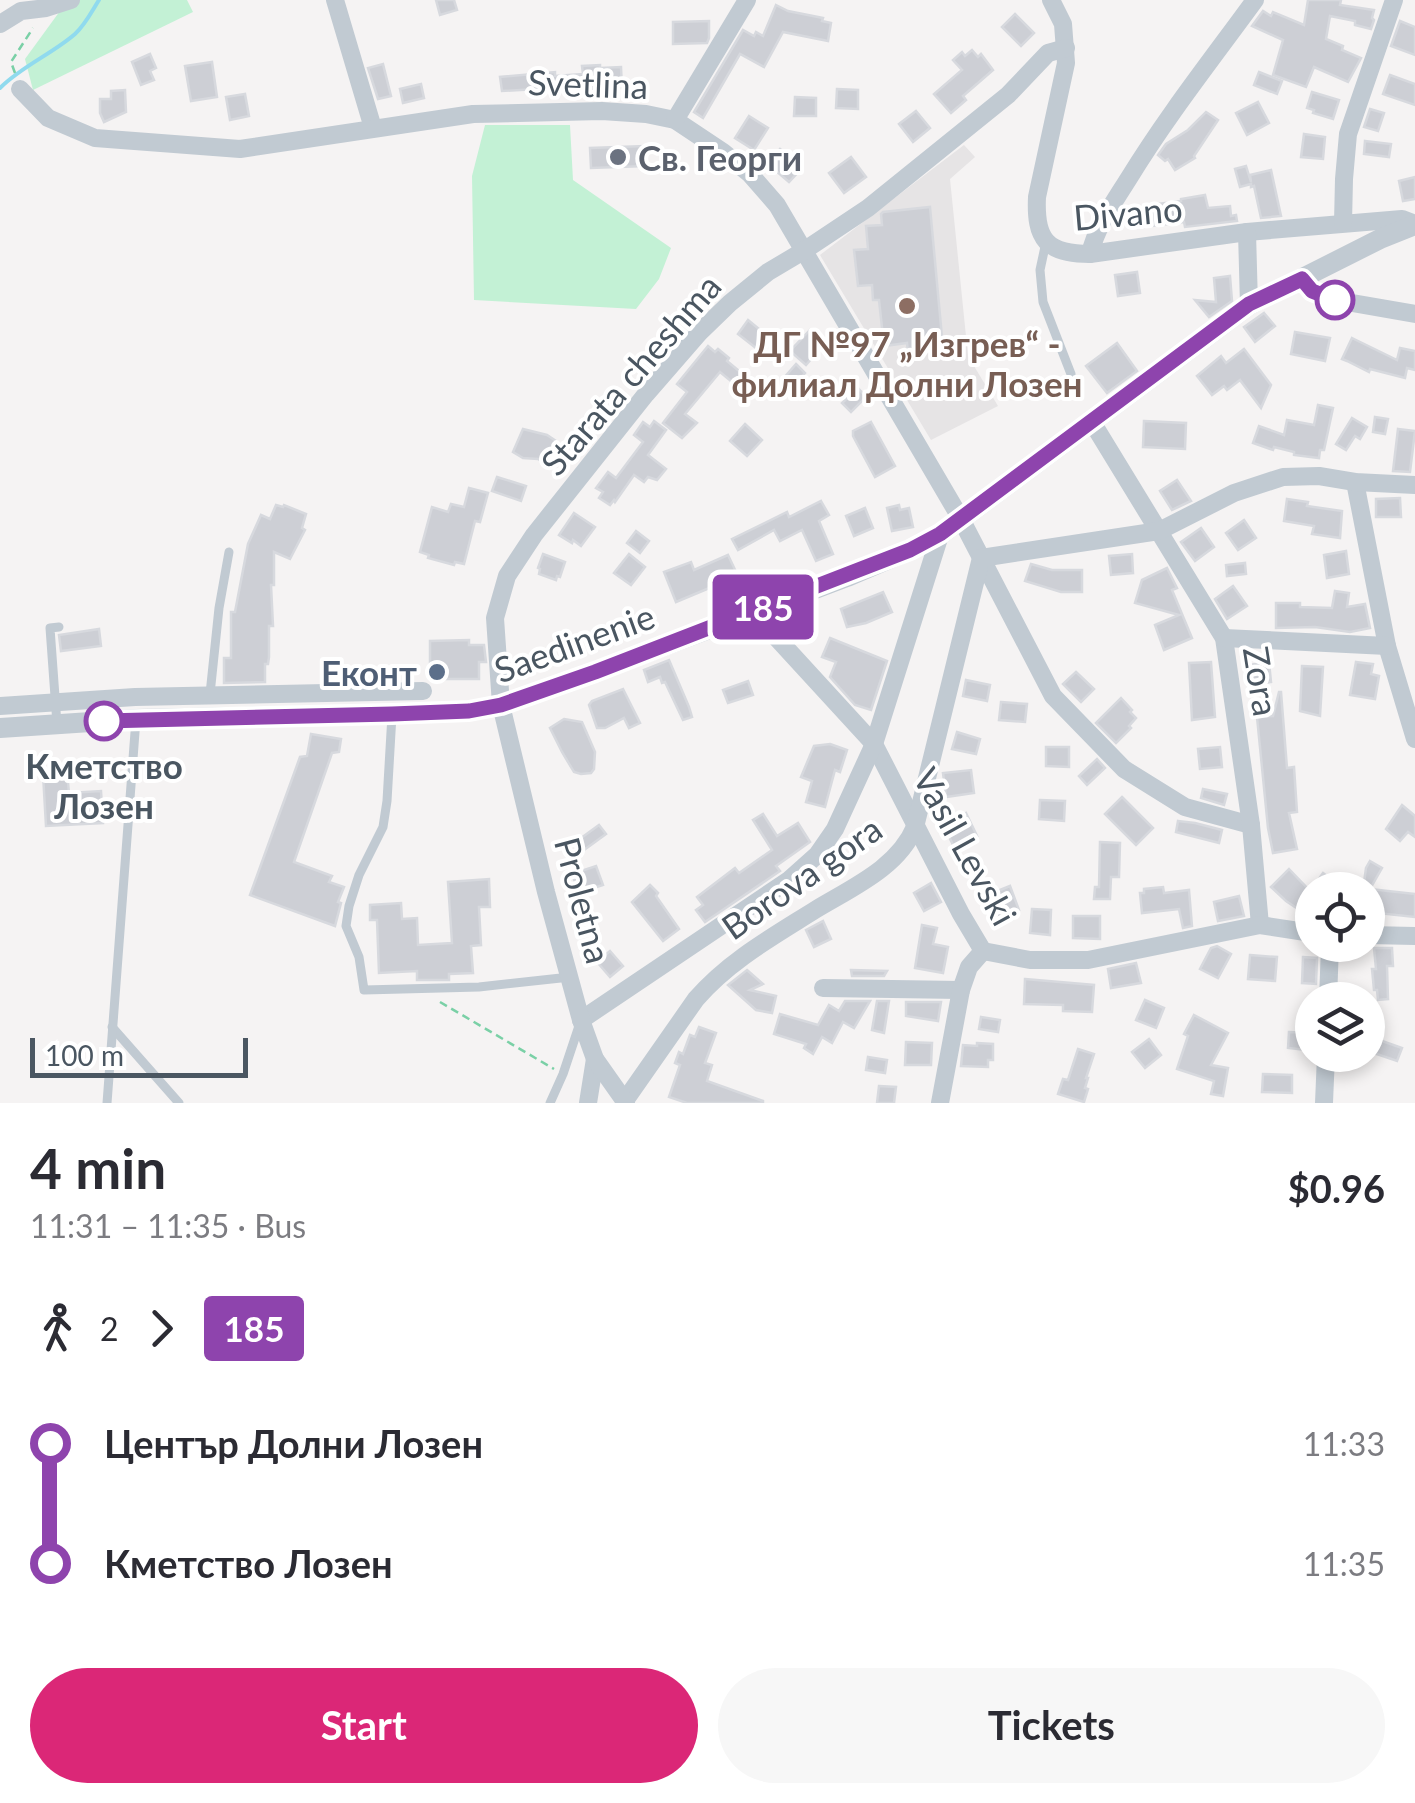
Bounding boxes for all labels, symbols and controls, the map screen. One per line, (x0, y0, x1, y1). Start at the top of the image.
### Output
street label: Svetlina (527, 60, 649, 106)
place label: Св. Георги (638, 136, 802, 178)
marker: Св. Георги (607, 146, 629, 168)
street label: Divano (1072, 186, 1184, 238)
street label: Starata cheshma (531, 265, 729, 483)
unlabelled marker (1316, 281, 1354, 319)
marker: ДГ №97 „Изгрев“ - филиал Долни Лозен (896, 295, 918, 317)
place label: ДГ №97 „Изгрев“ - филиал Долни Лозен (731, 322, 1083, 404)
line badge: 185 (706, 574, 820, 640)
text: 185 (733, 586, 793, 628)
street label: Saedinenie (488, 594, 660, 690)
street label: Zora (1236, 643, 1288, 719)
place label: Еконт (321, 651, 417, 693)
marker: Еконт (426, 661, 448, 683)
marker: Кметство Лозен (85, 702, 123, 740)
place label: Кметство Лозен (25, 744, 183, 826)
street label: Vasil Levski (906, 760, 1026, 932)
street label: Borova gora (713, 807, 889, 947)
street label: Proletna (547, 832, 621, 968)
map controls (1295, 872, 1385, 1072)
button: locate (1295, 872, 1385, 962)
button: layers (1295, 982, 1385, 1072)
scale bar (30, 1033, 248, 1078)
text: 100 m (45, 1038, 124, 1072)
text: 4 min (30, 1135, 166, 1201)
text: $0.96 (1288, 1165, 1385, 1211)
text: 11:31 – 11:35 · Bus (30, 1206, 306, 1245)
icon: walk (30, 1301, 85, 1356)
icon: forward (134, 1301, 189, 1356)
text: 185 (224, 1307, 284, 1349)
text: 2 (100, 1309, 119, 1348)
text: Център Долни Лозен (104, 1420, 483, 1466)
text: 11:33 (1303, 1424, 1385, 1463)
text: Кметство Лозен (104, 1540, 393, 1586)
text: 11:35 (1303, 1544, 1385, 1583)
button: Start (30, 1668, 698, 1783)
button: Tickets (718, 1668, 1385, 1783)

